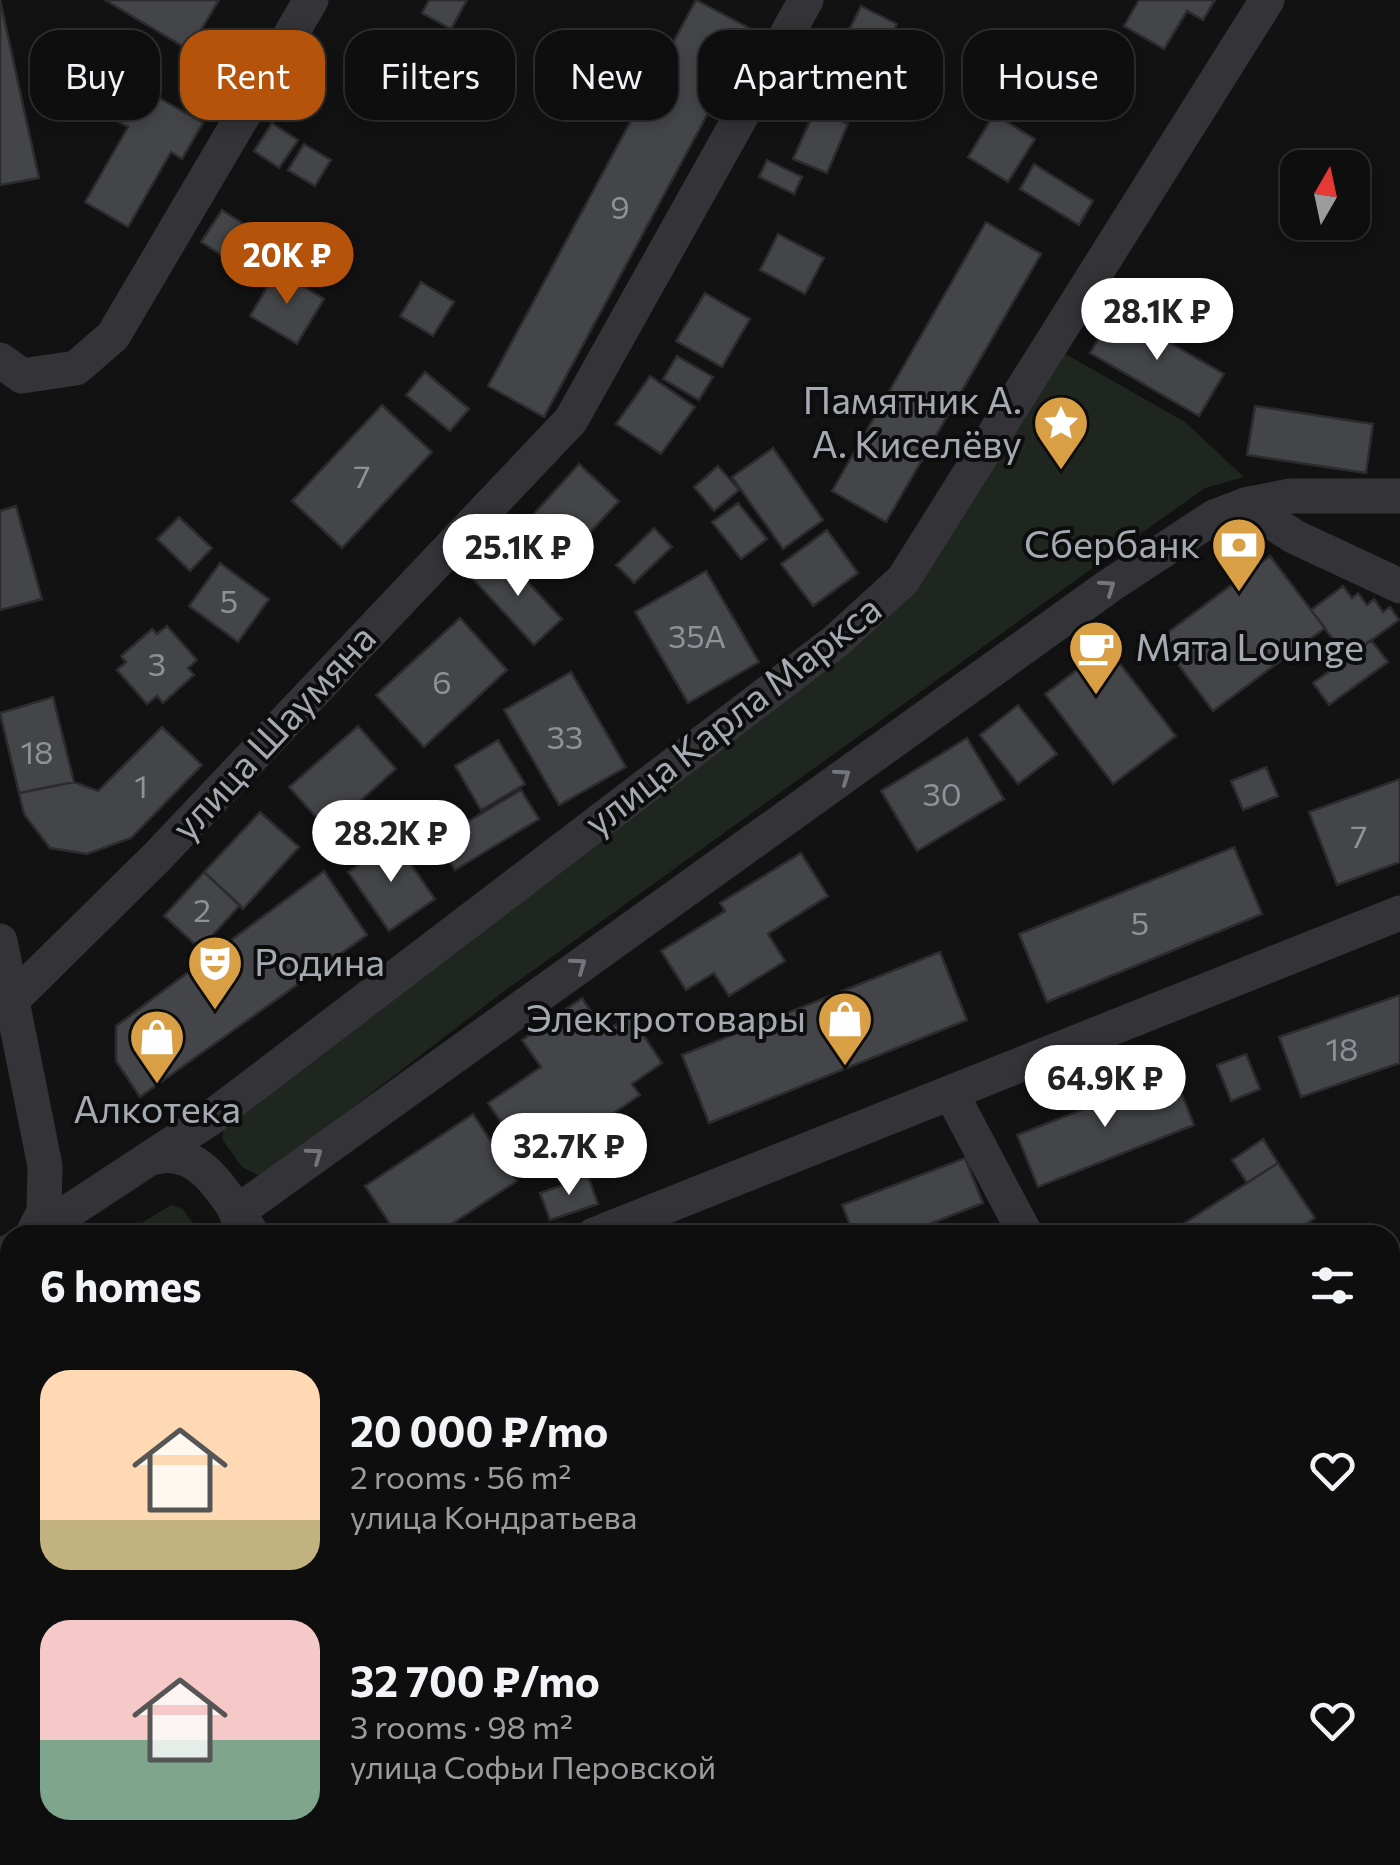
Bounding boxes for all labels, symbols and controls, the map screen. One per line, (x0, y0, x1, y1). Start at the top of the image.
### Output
chip: Buy (30, 30, 160, 120)
chip: Rent (180, 30, 325, 120)
chip: Filters (345, 30, 515, 120)
chip: New (535, 30, 678, 120)
chip: Apartment (698, 30, 943, 120)
chip: House (963, 30, 1134, 120)
north arrow (1280, 150, 1370, 240)
map controls (1280, 150, 1370, 240)
house number: 9 (610, 186, 630, 226)
pin: 20K ₽ (217, 222, 357, 307)
text: 20K ₽ (243, 234, 331, 274)
pin: 28.1K ₽ (1065, 278, 1249, 363)
text: 28.1K ₽ (1103, 290, 1211, 330)
place label: Памятник А. А. Киселёву (803, 375, 1022, 466)
place icon: Памятник А. А. Киселёву (1031, 393, 1091, 472)
house number: 7 (354, 455, 370, 495)
pin: 25.1K ₽ (426, 514, 610, 599)
bank icon: Сбербанк (1209, 515, 1269, 594)
place label: Сбербанк (1024, 519, 1200, 566)
text: 25.1K ₽ (465, 526, 571, 566)
house number: 5 (220, 580, 238, 620)
one-way arrow (1096, 581, 1115, 599)
street label: улица Карла Маркса (574, 584, 889, 844)
street label: улица Шаумяна (160, 614, 384, 849)
house number: 35А (668, 615, 726, 655)
cafe icon: Мята Lounge (1066, 618, 1126, 697)
place label: Мята Lounge (1135, 622, 1364, 669)
house number: 3 (148, 643, 166, 683)
house number: 6 (432, 661, 452, 701)
house number: 33 (547, 716, 583, 756)
house number: 18 (20, 731, 54, 771)
house number: 1 (134, 765, 148, 805)
one-way arrow (832, 770, 850, 788)
house number: 30 (922, 773, 962, 813)
pin: 28.2K ₽ (299, 800, 483, 885)
text: 28.2K ₽ (334, 812, 448, 852)
house number: 7 (1351, 815, 1367, 855)
house number: 2 (193, 889, 211, 929)
house number: 5 (1131, 902, 1149, 942)
theatre icon: Родина (185, 933, 245, 1012)
place label: Родина (254, 937, 385, 984)
one-way arrow (568, 960, 586, 977)
shop icon: Электротовары (815, 989, 875, 1068)
place label: Электротовары (526, 993, 806, 1040)
shop icon: Алкотека (127, 1007, 187, 1086)
house number: 18 (1325, 1028, 1359, 1068)
pin: 64.9K ₽ (1013, 1045, 1197, 1130)
text: 64.9K ₽ (1047, 1057, 1163, 1097)
place label: Алкотека (73, 1084, 241, 1131)
pin: 32.7K ₽ (477, 1113, 661, 1198)
text: 32.7K ₽ (513, 1125, 625, 1165)
one-way arrow (304, 1149, 322, 1167)
icon: filters (1305, 1258, 1360, 1313)
text: 6 homes (40, 1259, 202, 1311)
text: 20 000 ₽/mo (350, 1404, 608, 1456)
icon: home (120, 1410, 240, 1530)
icon: heart (1305, 1443, 1360, 1498)
text: 2 rooms · 56 m² (350, 1456, 571, 1496)
text: улица Кондратьева (350, 1496, 637, 1536)
text: 32 700 ₽/mo (350, 1654, 600, 1706)
icon: home (120, 1660, 240, 1780)
icon: heart (1305, 1693, 1360, 1748)
text: 3 rooms · 98 m² (350, 1706, 573, 1746)
text: улица Софьи Перовской (350, 1746, 716, 1786)

